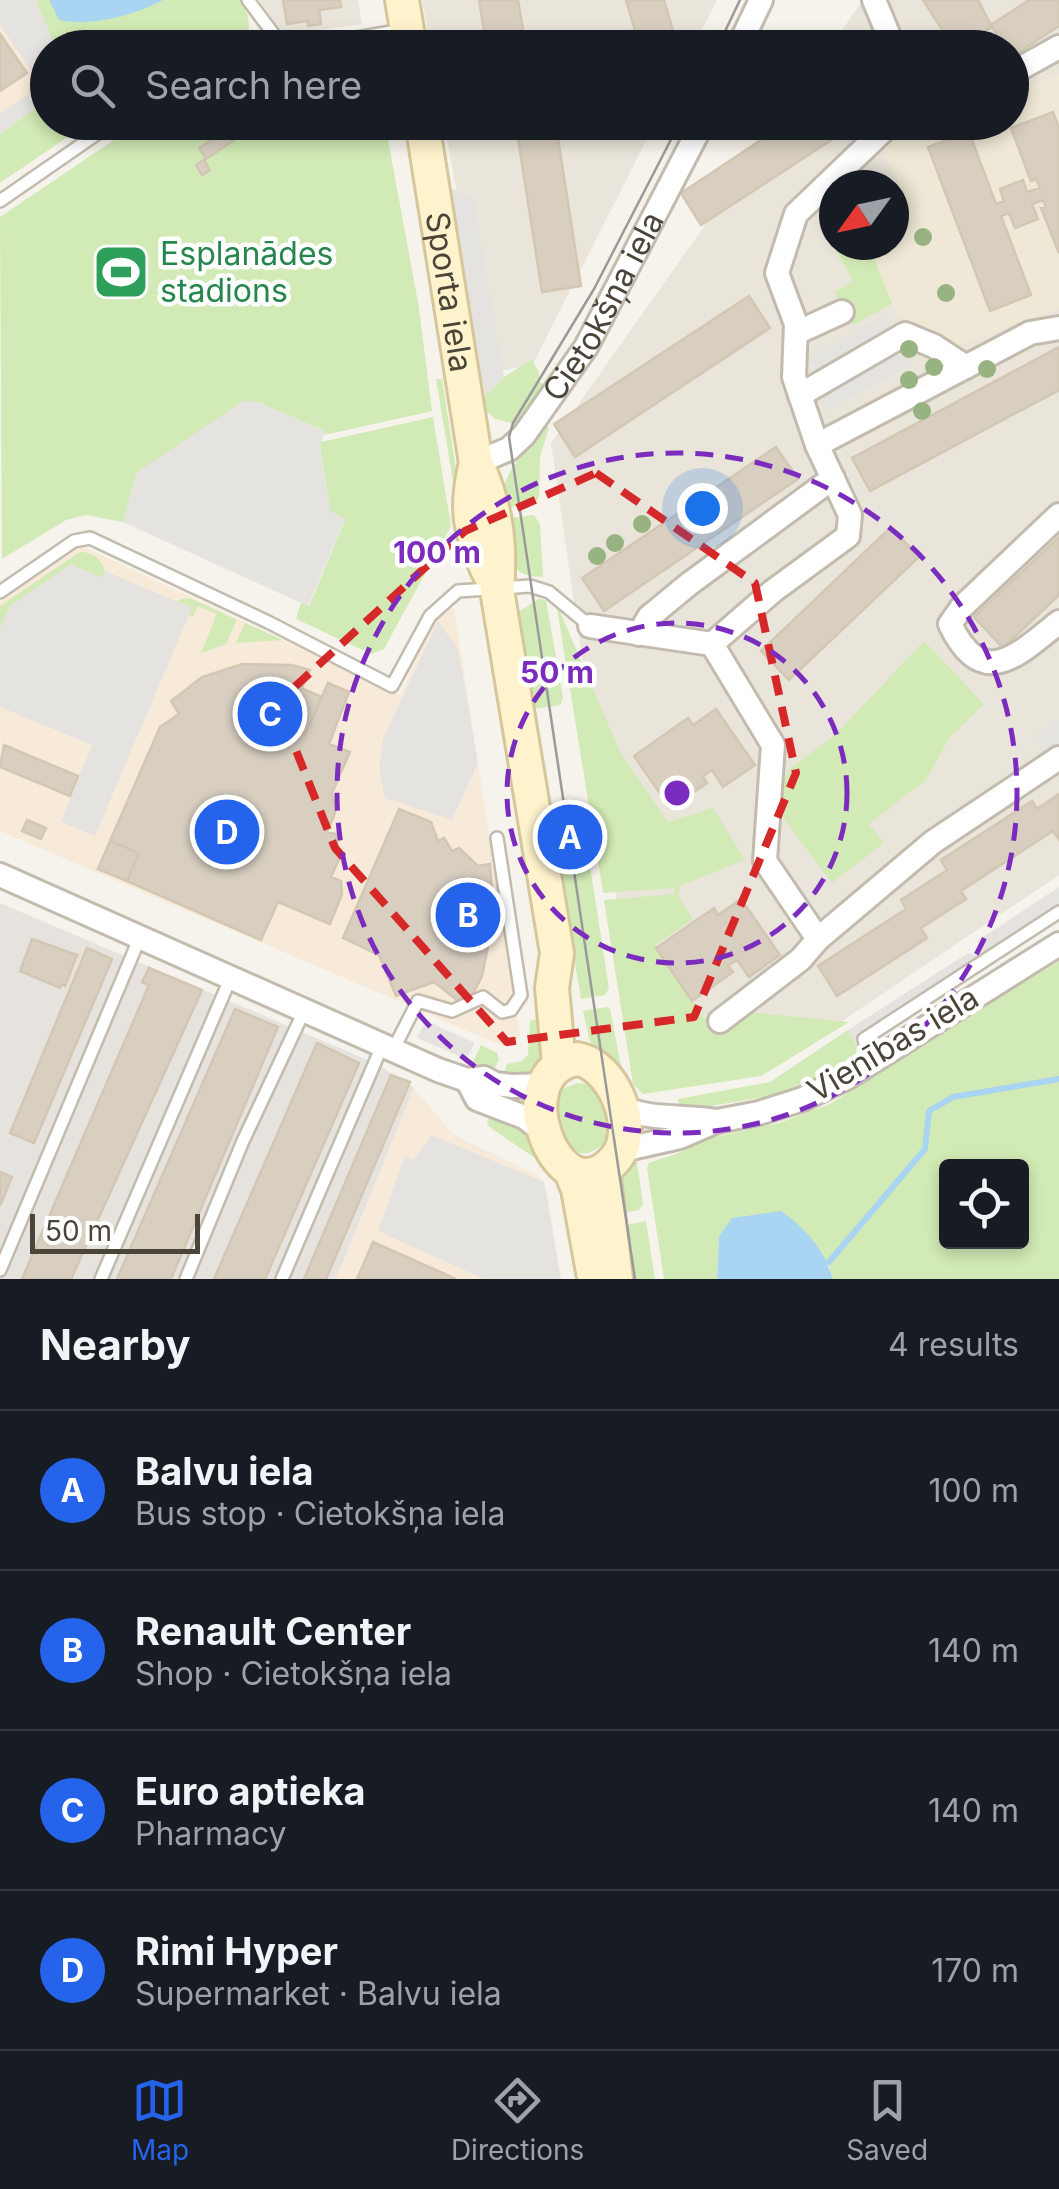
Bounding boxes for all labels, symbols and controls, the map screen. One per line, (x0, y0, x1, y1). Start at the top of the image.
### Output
search box (30, 30, 1029, 140)
icon: search (65, 58, 120, 113)
text: Search here (145, 62, 362, 108)
north arrow (819, 170, 909, 260)
street label: Cietokšņa iela (534, 205, 672, 408)
street label: Sporta iela (418, 209, 481, 375)
place label: Esplanādes stadions (160, 234, 333, 310)
sports icon: Esplanādes stadions (91, 242, 151, 302)
your location (677, 483, 728, 534)
text: 100 m (393, 534, 481, 570)
text: 50 m (520, 654, 594, 690)
pin: C (238, 676, 302, 752)
centre of rings (659, 775, 695, 811)
pin: D (194, 794, 260, 870)
pin: A (538, 800, 602, 874)
pin: B (436, 878, 500, 952)
street label: Vienības iela (800, 977, 985, 1110)
map controls (939, 1159, 1029, 1249)
button: locate (939, 1159, 1029, 1249)
scale bar (30, 1209, 200, 1254)
text: 50 m (45, 1214, 112, 1248)
text: Nearby (40, 1319, 191, 1370)
text: 4 results (888, 1325, 1019, 1364)
text: Balvu iela (135, 1448, 314, 1494)
text: A (61, 1471, 84, 1510)
text: 100 m (929, 1471, 1019, 1510)
text: Bus stop · Cietokšņa iela (135, 1494, 505, 1533)
text: Renault Center (135, 1608, 411, 1654)
text: B (62, 1631, 83, 1670)
text: 140 m (928, 1631, 1019, 1670)
text: Shop · Cietokšņa iela (135, 1654, 452, 1693)
text: Euro aptieka (135, 1768, 366, 1814)
text: C (61, 1791, 84, 1830)
text: 140 m (928, 1791, 1019, 1830)
text: Pharmacy (135, 1814, 287, 1853)
text: Rimi Hyper (135, 1928, 338, 1974)
text: D (61, 1951, 84, 1990)
text: 170 m (931, 1951, 1019, 1990)
text: Supermarket · Balvu iela (135, 1974, 502, 2013)
tab: Map (131, 2073, 189, 2167)
tab: Directions (451, 2073, 584, 2167)
tab: Saved (846, 2073, 928, 2167)

